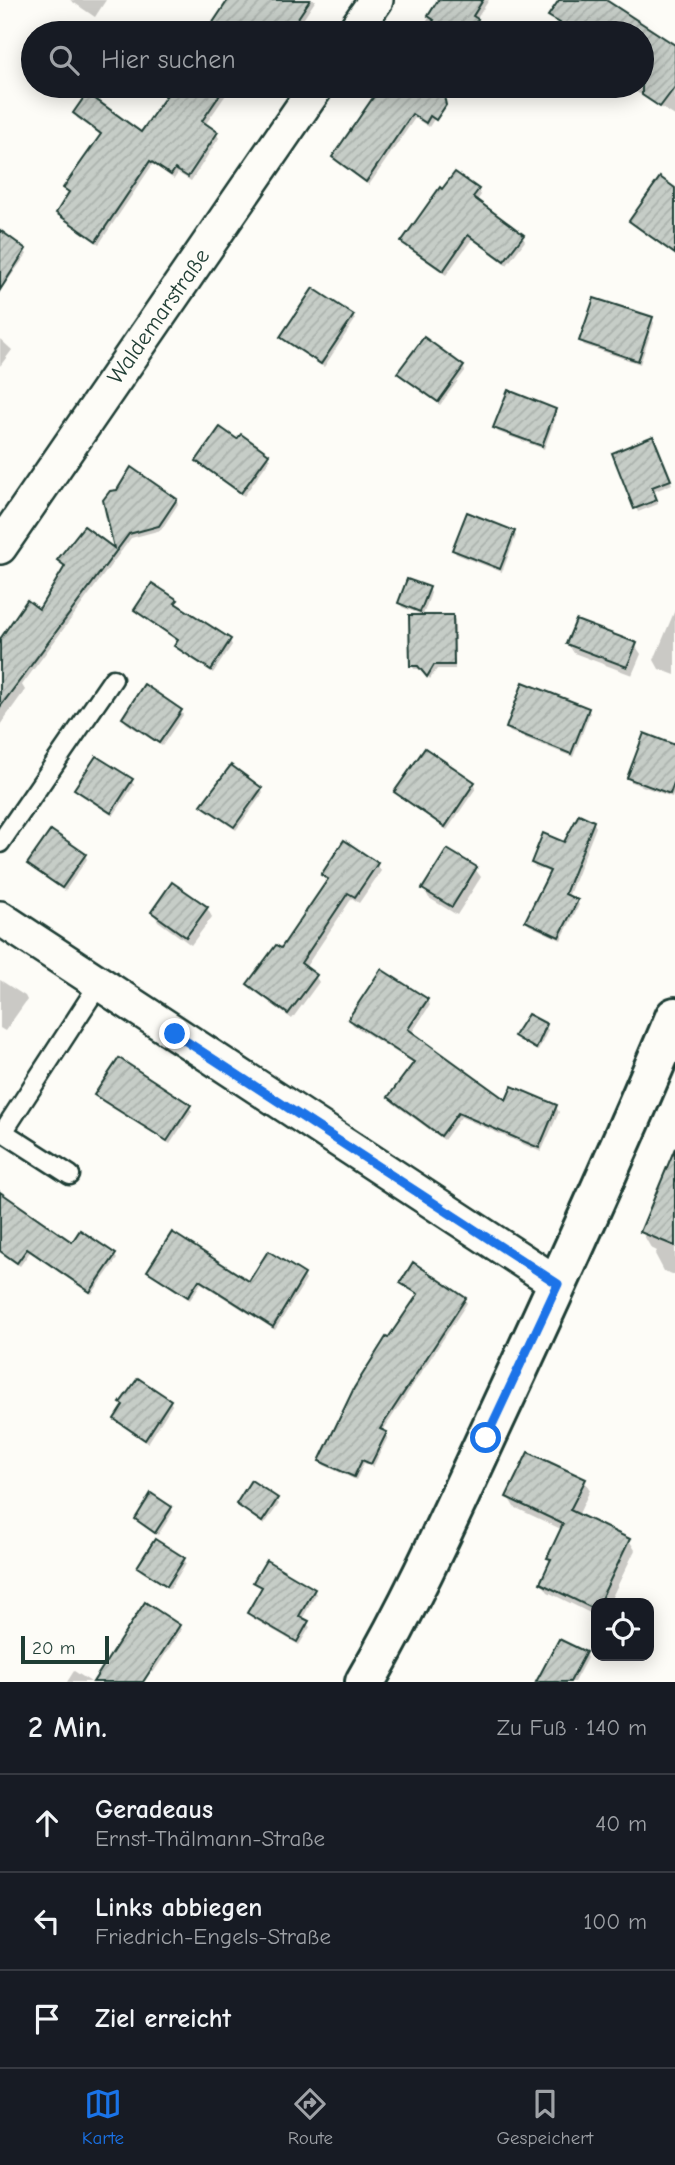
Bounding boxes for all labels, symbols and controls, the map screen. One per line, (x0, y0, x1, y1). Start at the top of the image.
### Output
search box (21, 21, 654, 98)
icon: search (45, 41, 83, 79)
text: Hier suchen (101, 45, 236, 75)
street label: Waldemarstraße (102, 243, 215, 389)
route end (159, 1018, 190, 1049)
route start (470, 1422, 501, 1453)
map controls (591, 1598, 654, 1661)
button: locate (591, 1598, 654, 1661)
scale bar (21, 1633, 108, 1665)
text: 20 m (32, 1637, 76, 1659)
text: 2 Min. (28, 1710, 107, 1745)
text: Zu Fuß · 140 m (497, 1714, 647, 1741)
text: Geradeaus (95, 1795, 213, 1825)
icon: ahead (28, 1804, 66, 1842)
text: 40 m (595, 1810, 647, 1837)
text: Ernst-Thälmann-Straße (95, 1825, 325, 1852)
text: Links abbiegen (95, 1893, 262, 1923)
icon: left (28, 1902, 66, 1940)
text: 100 m (583, 1908, 647, 1935)
text: Friedrich-Engels-Straße (95, 1923, 331, 1950)
icon: arrive (28, 2000, 66, 2038)
text: Ziel erreicht (95, 2004, 231, 2034)
tab: Karte (82, 2085, 124, 2149)
tab: Route (288, 2085, 333, 2149)
tab: Gespeichert (496, 2085, 593, 2149)

